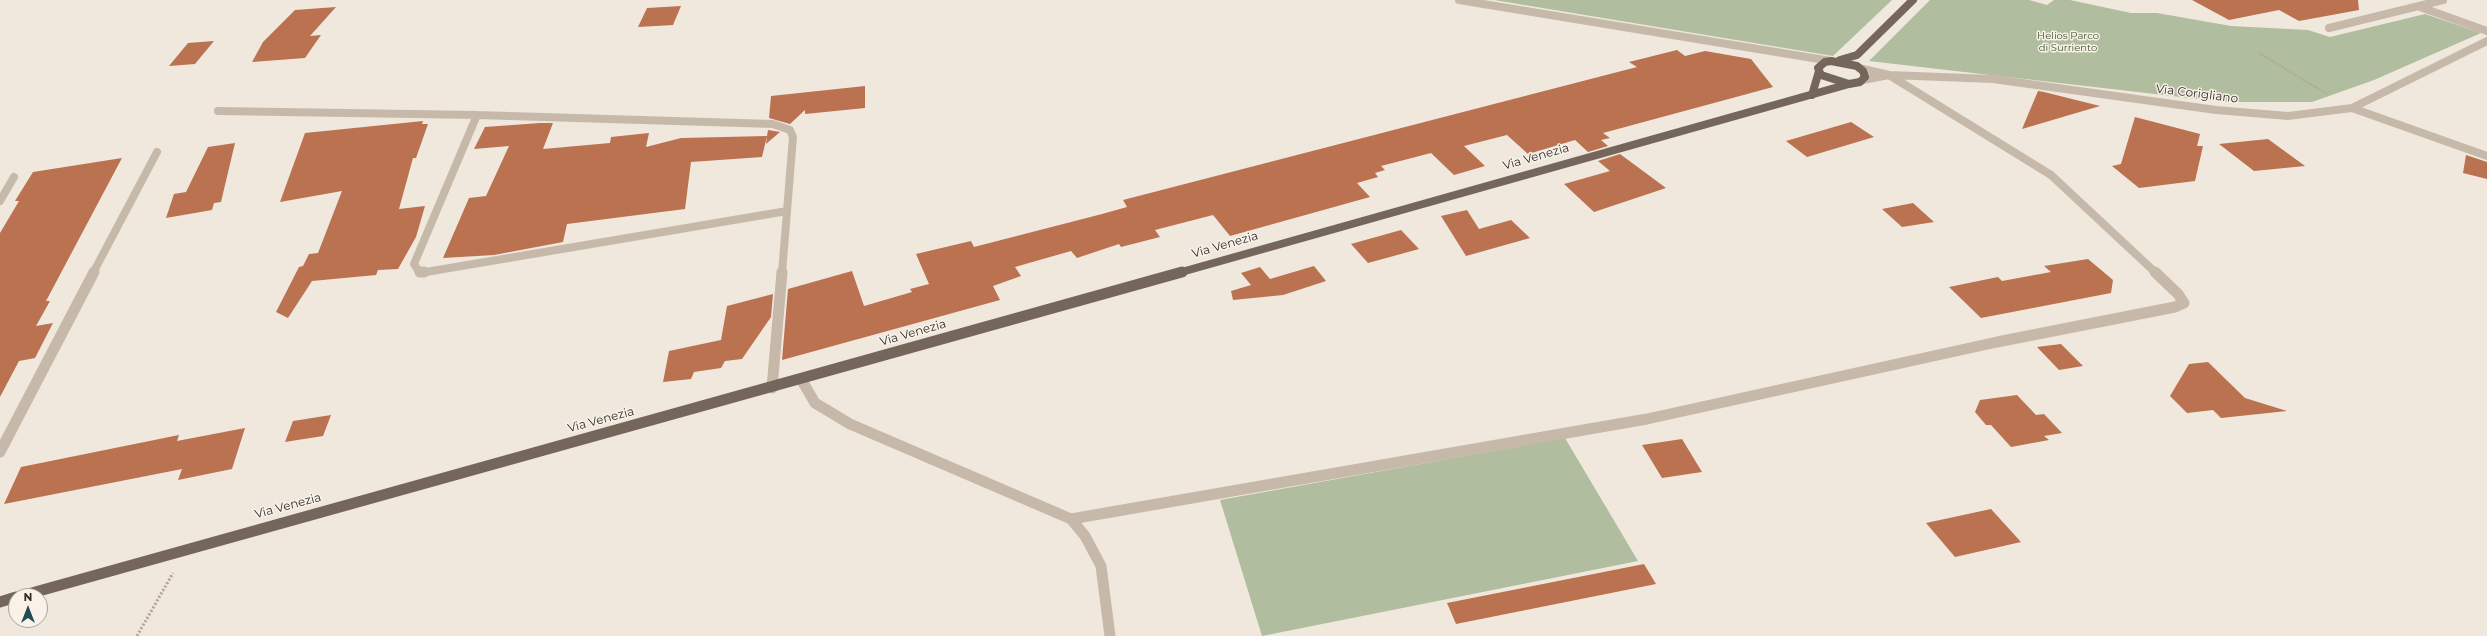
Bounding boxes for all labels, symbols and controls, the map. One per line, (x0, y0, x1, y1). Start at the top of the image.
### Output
park label: Helios Parco di Surriento (2037, 30, 2099, 54)
street label: Via Corigliano (2155, 82, 2239, 106)
street label: Via Venezia (1501, 141, 1571, 173)
street label: Via Venezia (1190, 229, 1260, 261)
street label: Via Venezia (878, 317, 948, 349)
street label: Via Venezia (566, 404, 636, 436)
street label: Via Venezia (253, 490, 323, 522)
north arrow (8, 588, 48, 628)
text: N (24, 590, 32, 604)

